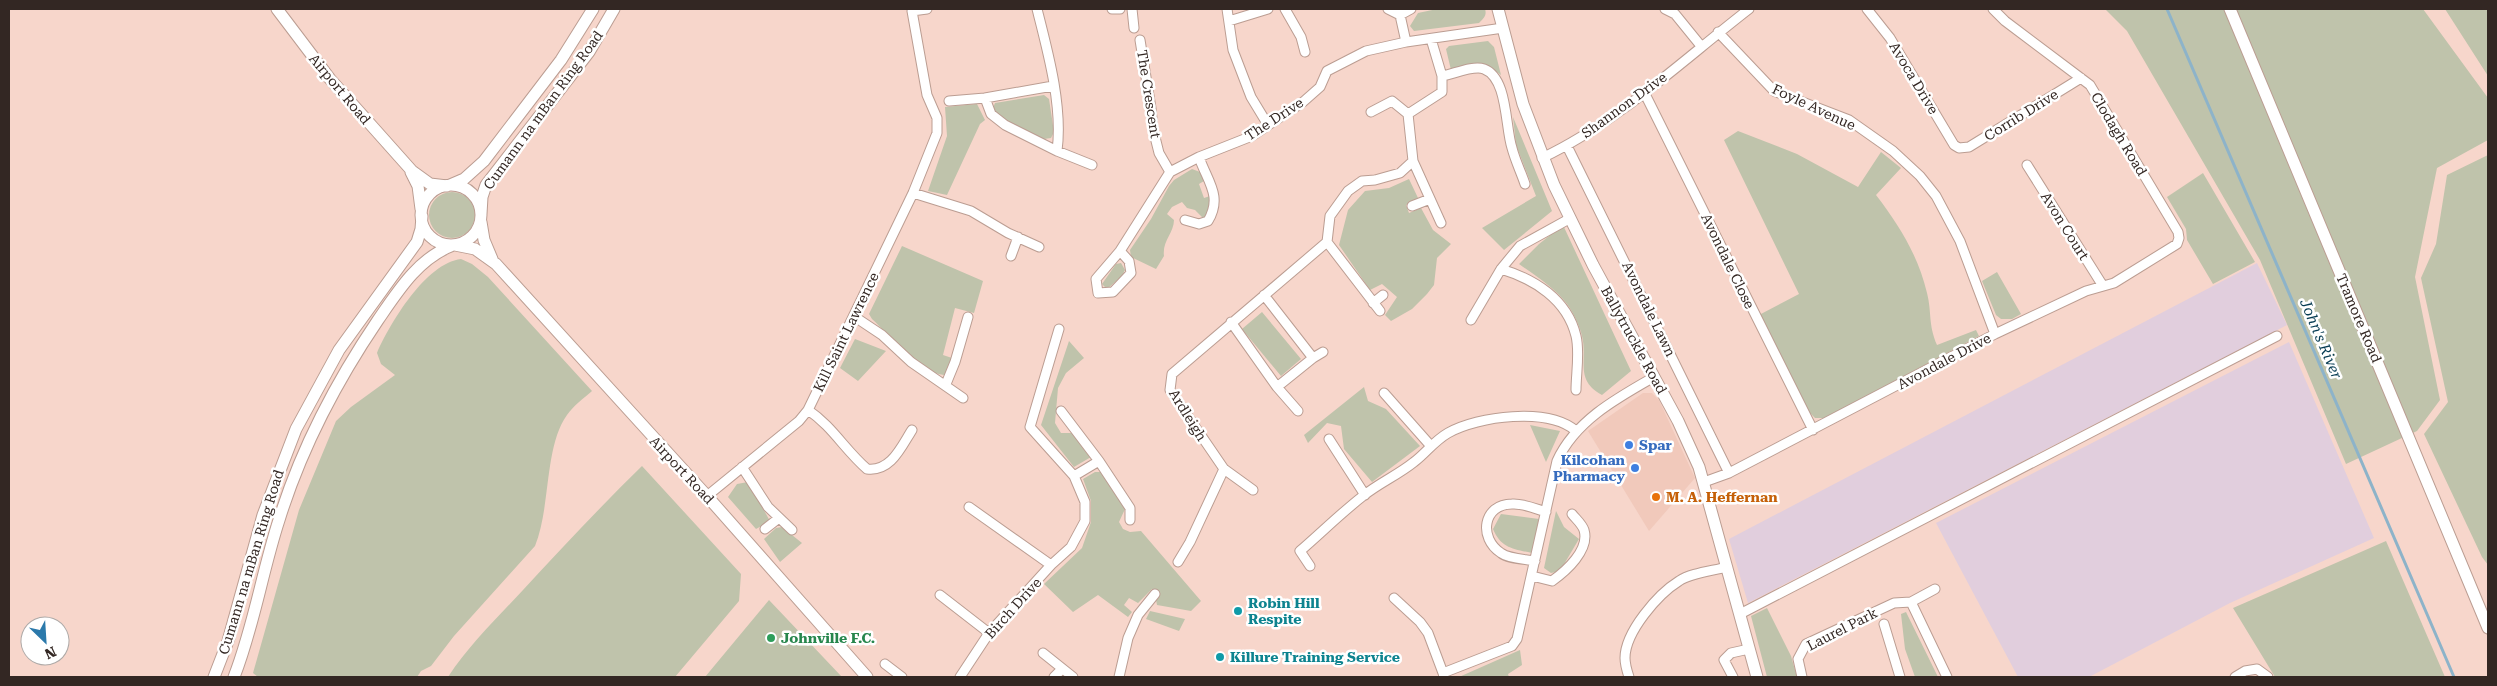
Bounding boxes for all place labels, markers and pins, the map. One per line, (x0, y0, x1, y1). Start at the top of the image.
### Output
place label: Spar (1639, 437, 1672, 453)
marker: Spar (1623, 439, 1635, 451)
place label: Kilcohan Pharmacy (1553, 452, 1626, 484)
marker: Kilcohan Pharmacy (1629, 462, 1641, 474)
place label: M. A. Heffernan (1666, 489, 1778, 505)
marker: M. A. Heffernan (1650, 491, 1662, 503)
place label: Robin Hill Respite (1248, 595, 1320, 627)
marker: Robin Hill Respite (1232, 605, 1244, 617)
place label: Johnville F.C. (781, 630, 875, 646)
marker: Johnville F.C. (765, 632, 777, 644)
place label: Killure Training Service (1230, 649, 1400, 665)
marker: Killure Training Service (1214, 651, 1226, 663)

